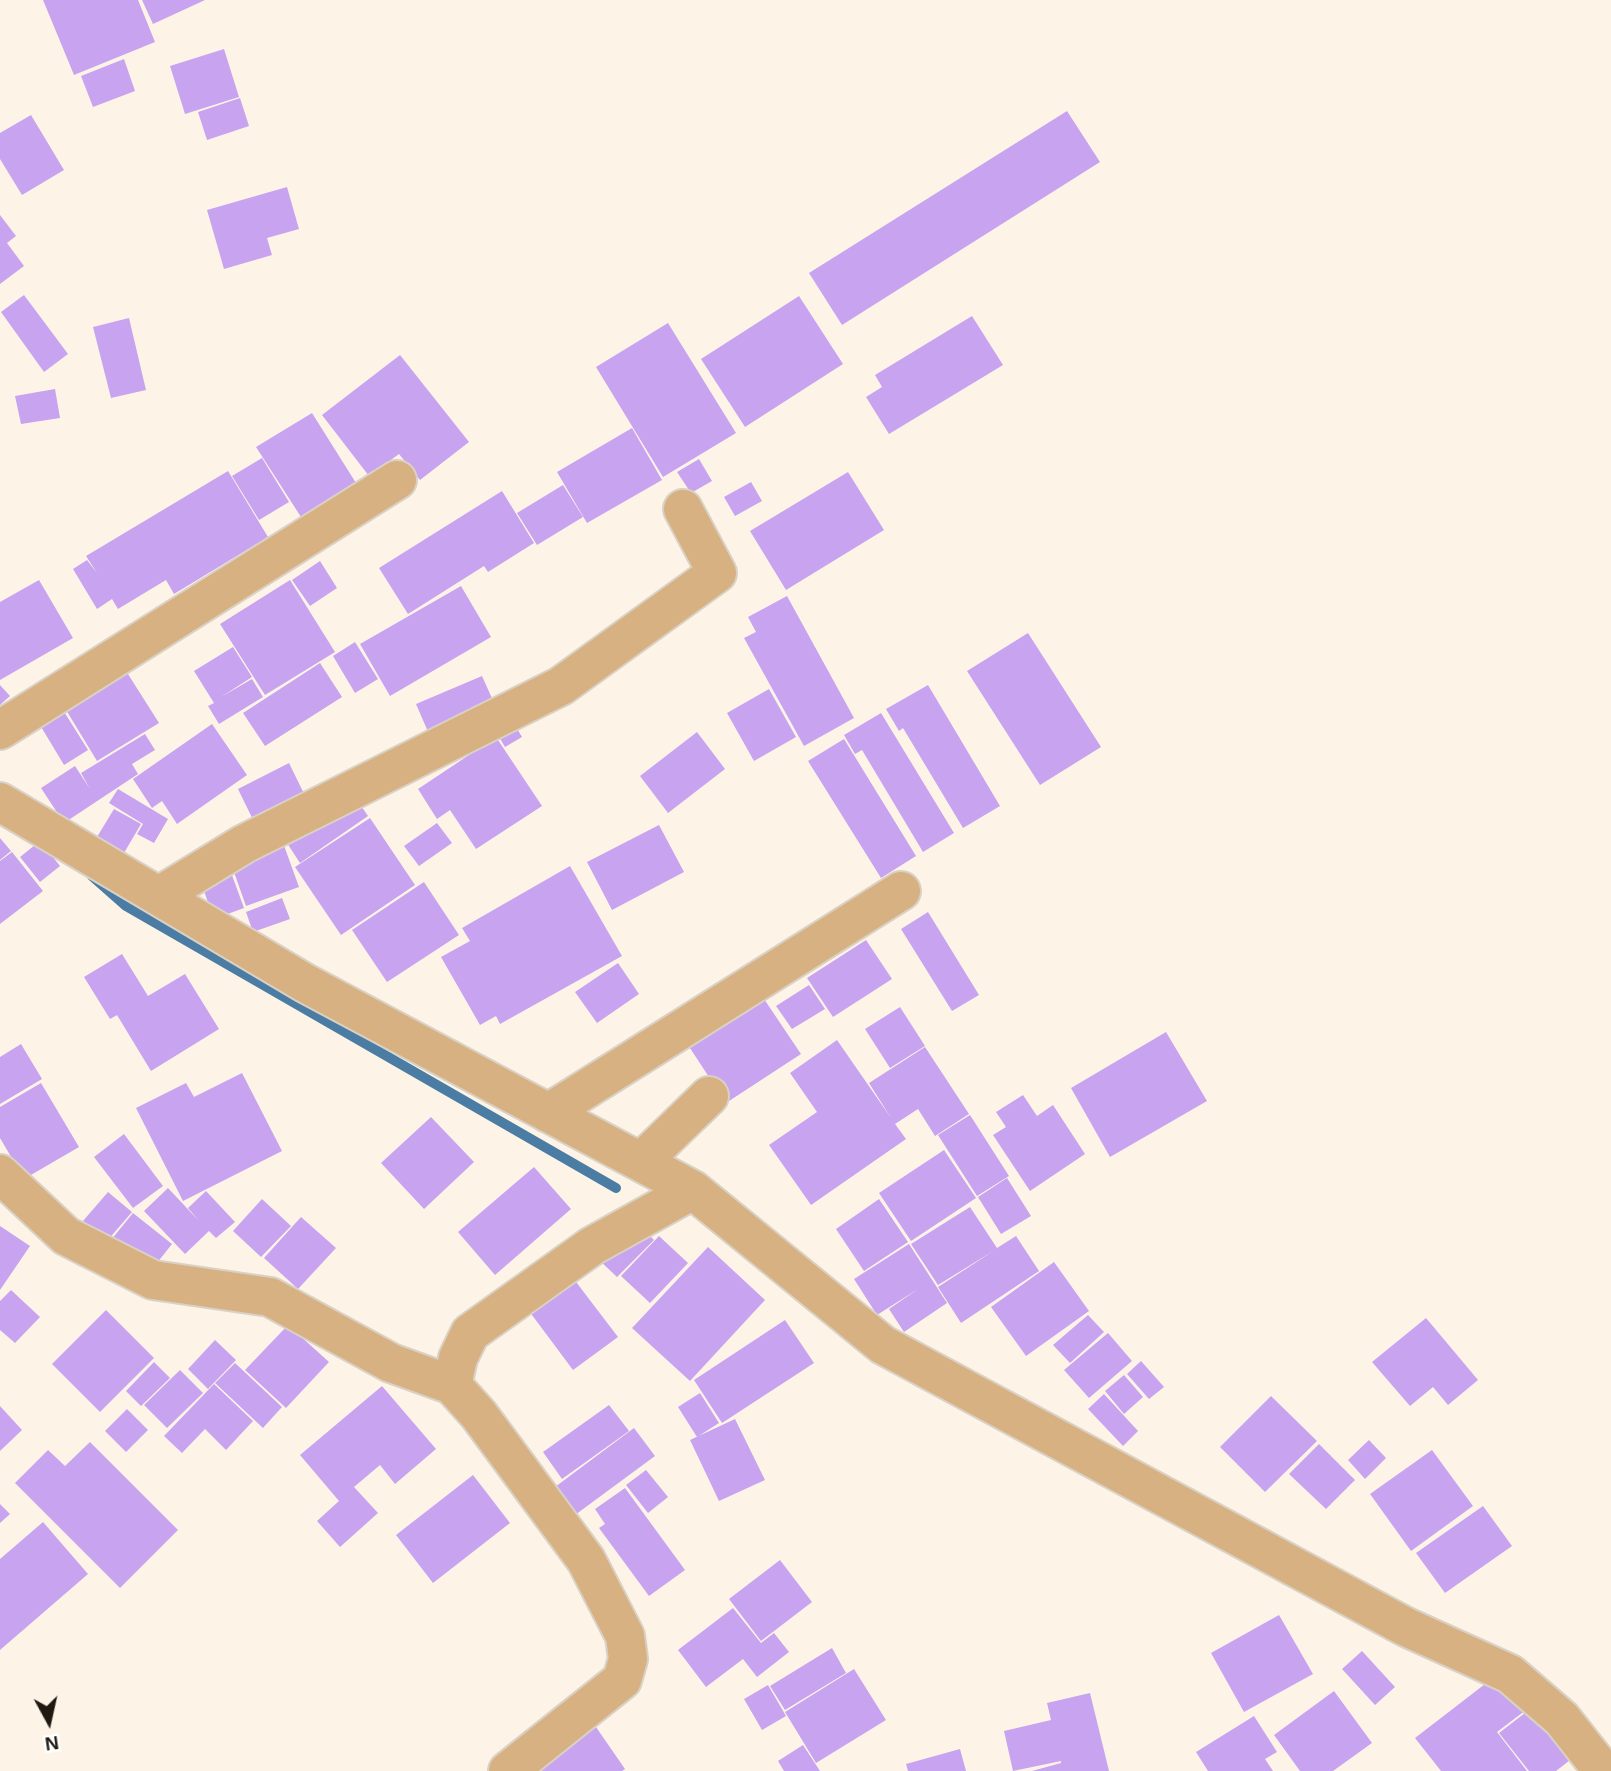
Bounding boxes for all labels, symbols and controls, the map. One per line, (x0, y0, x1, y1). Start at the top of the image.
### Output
north arrow (14, 1687, 84, 1757)
text: N (44, 1732, 60, 1755)

